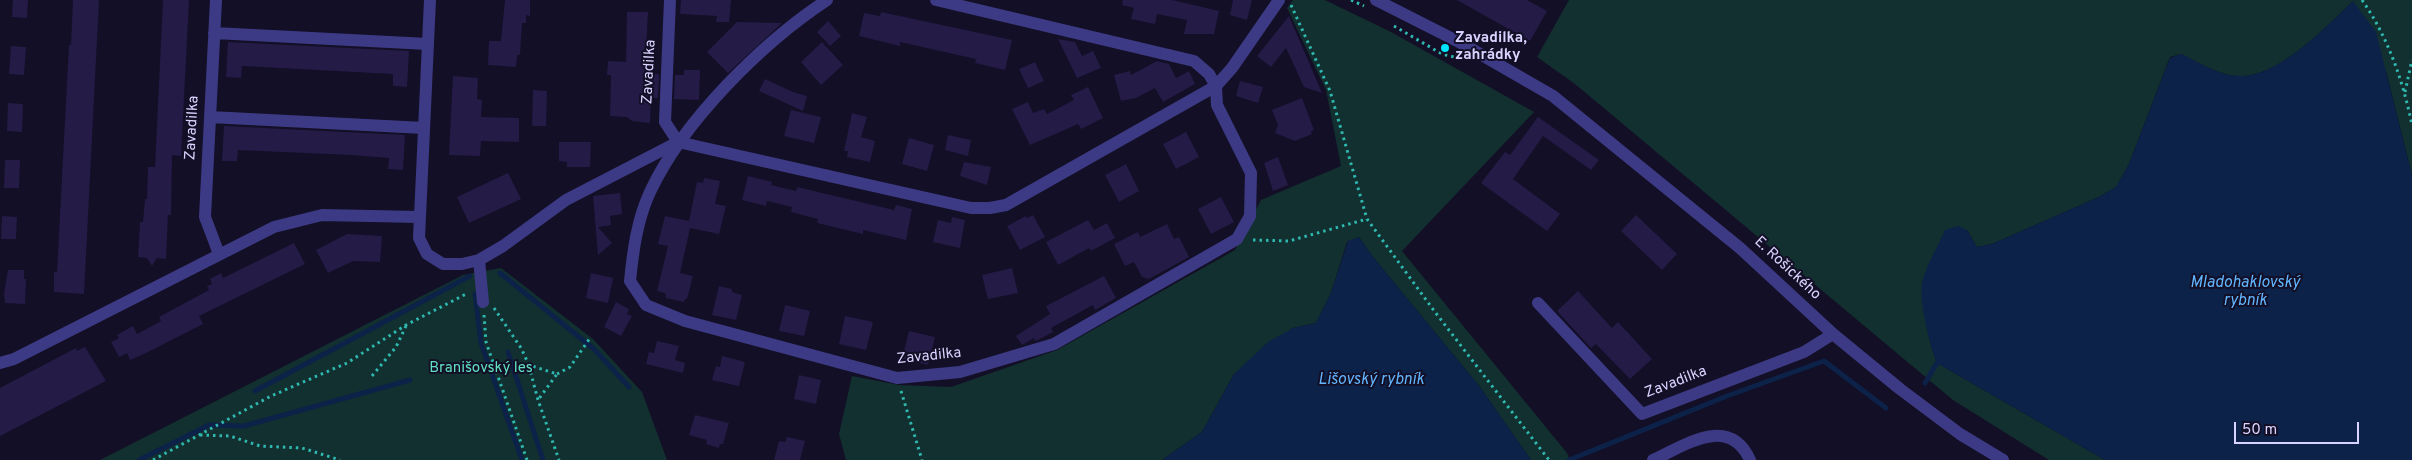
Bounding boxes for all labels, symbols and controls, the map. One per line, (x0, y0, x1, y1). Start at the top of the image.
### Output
place label: Zavadilka, zahrádky (1455, 30, 1527, 65)
street label: Zavadilka (639, 39, 661, 105)
marker: Zavadilka, zahrádky (1439, 42, 1451, 54)
street label: Zavadilka (182, 95, 204, 161)
street label: E. Rošického (1750, 234, 1824, 304)
water label: Mladohaklovský rybník (2190, 274, 2300, 312)
street label: Zavadilka (896, 345, 962, 369)
park label: Branišovský les (429, 360, 533, 378)
street label: Zavadilka (1643, 363, 1709, 403)
water label: Lišovský rybník (1318, 371, 1424, 391)
scale bar (2237, 412, 2362, 444)
text: 50 m (2242, 421, 2277, 440)

